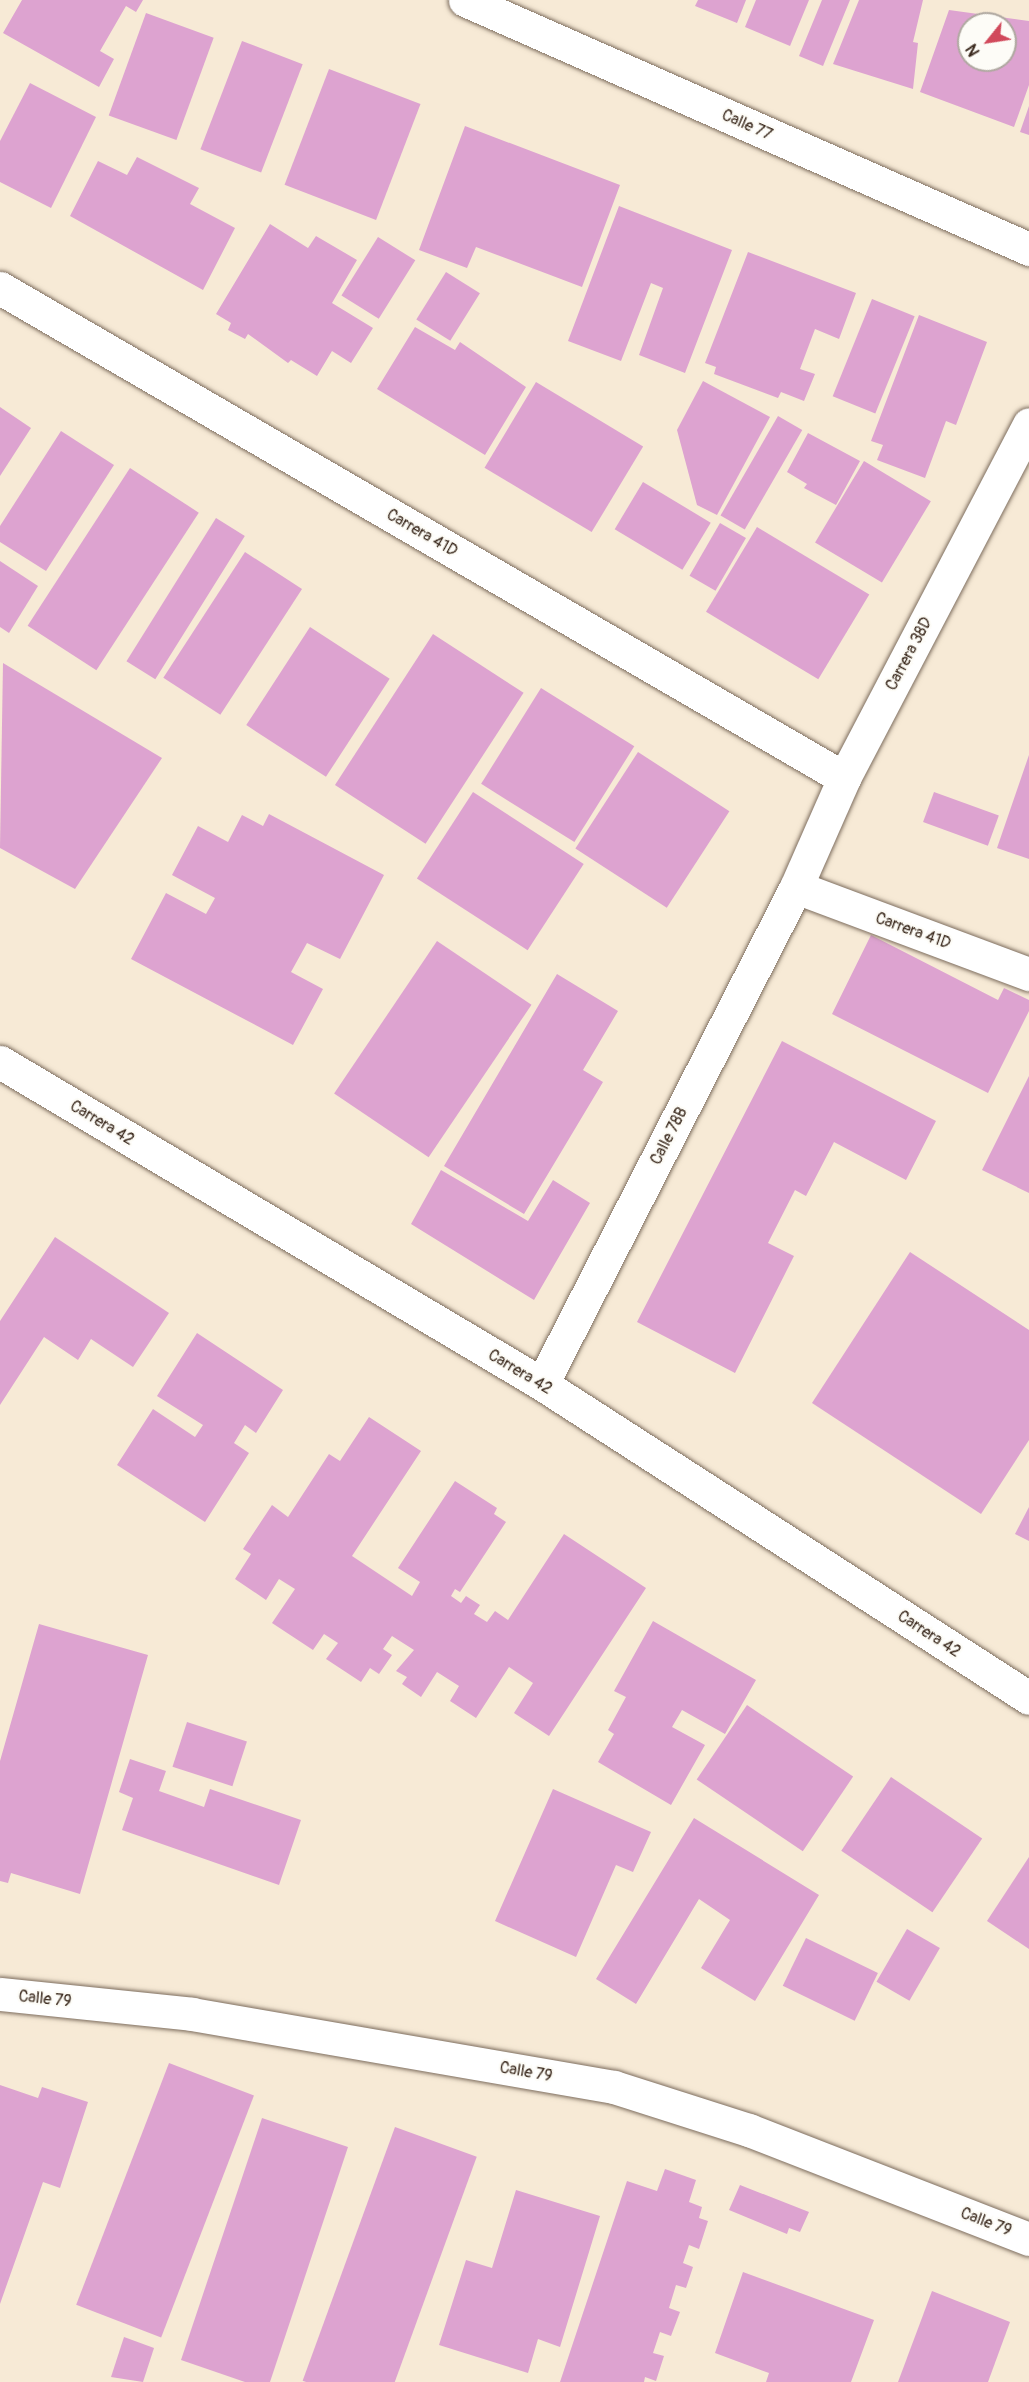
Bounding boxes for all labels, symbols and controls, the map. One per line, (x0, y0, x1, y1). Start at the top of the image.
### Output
north arrow (957, 12, 1017, 72)
text: N (962, 40, 985, 60)
street label: Calle 77 (719, 105, 775, 145)
street label: Carrera 41D (383, 505, 461, 561)
street label: Carrera 38D (882, 614, 936, 694)
street label: Carrera 41D (873, 909, 953, 953)
street label: Carrera 42 (67, 1096, 137, 1150)
street label: Calle 78B (646, 1104, 692, 1168)
street label: Carrera 42 (485, 1345, 555, 1399)
street label: Carrera 42 (894, 1607, 964, 1661)
street label: Calle 79 (18, 1987, 72, 2011)
street label: Calle 79 (498, 2058, 554, 2086)
street label: Calle 79 (958, 2204, 1014, 2240)

